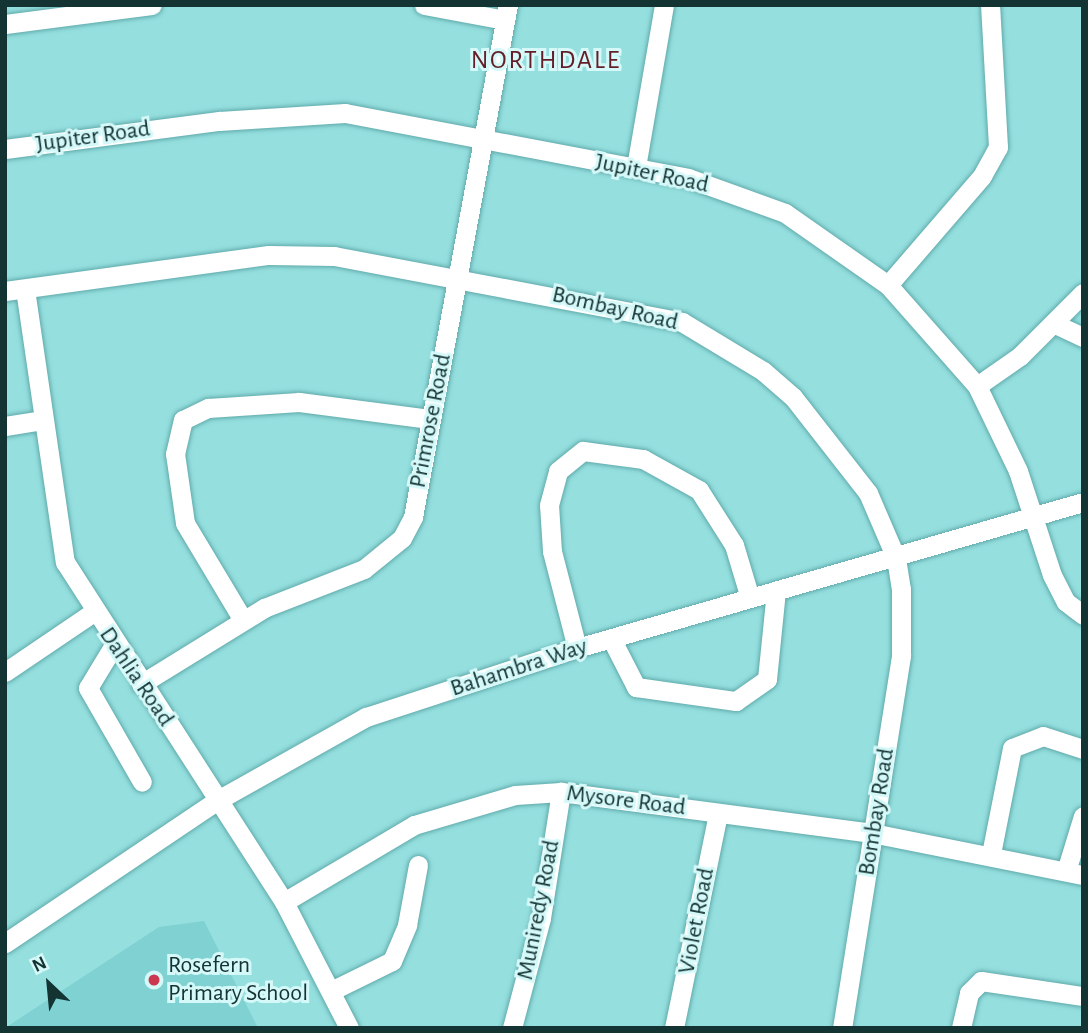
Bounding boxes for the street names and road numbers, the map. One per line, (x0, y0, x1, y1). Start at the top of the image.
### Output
street label: Jupiter Road (34, 115, 152, 159)
street label: Jupiter Road (593, 148, 711, 200)
street label: Bombay Road (549, 281, 681, 337)
street label: Primrose Road (404, 352, 458, 490)
street label: Dahlia Road (92, 622, 180, 732)
street label: Bahambra Way (447, 632, 591, 704)
street label: Bombay Road (853, 746, 901, 878)
street label: Mysore Road (565, 779, 687, 823)
street label: Muniredy Road (511, 838, 567, 982)
street label: Violet Road (673, 866, 721, 976)

